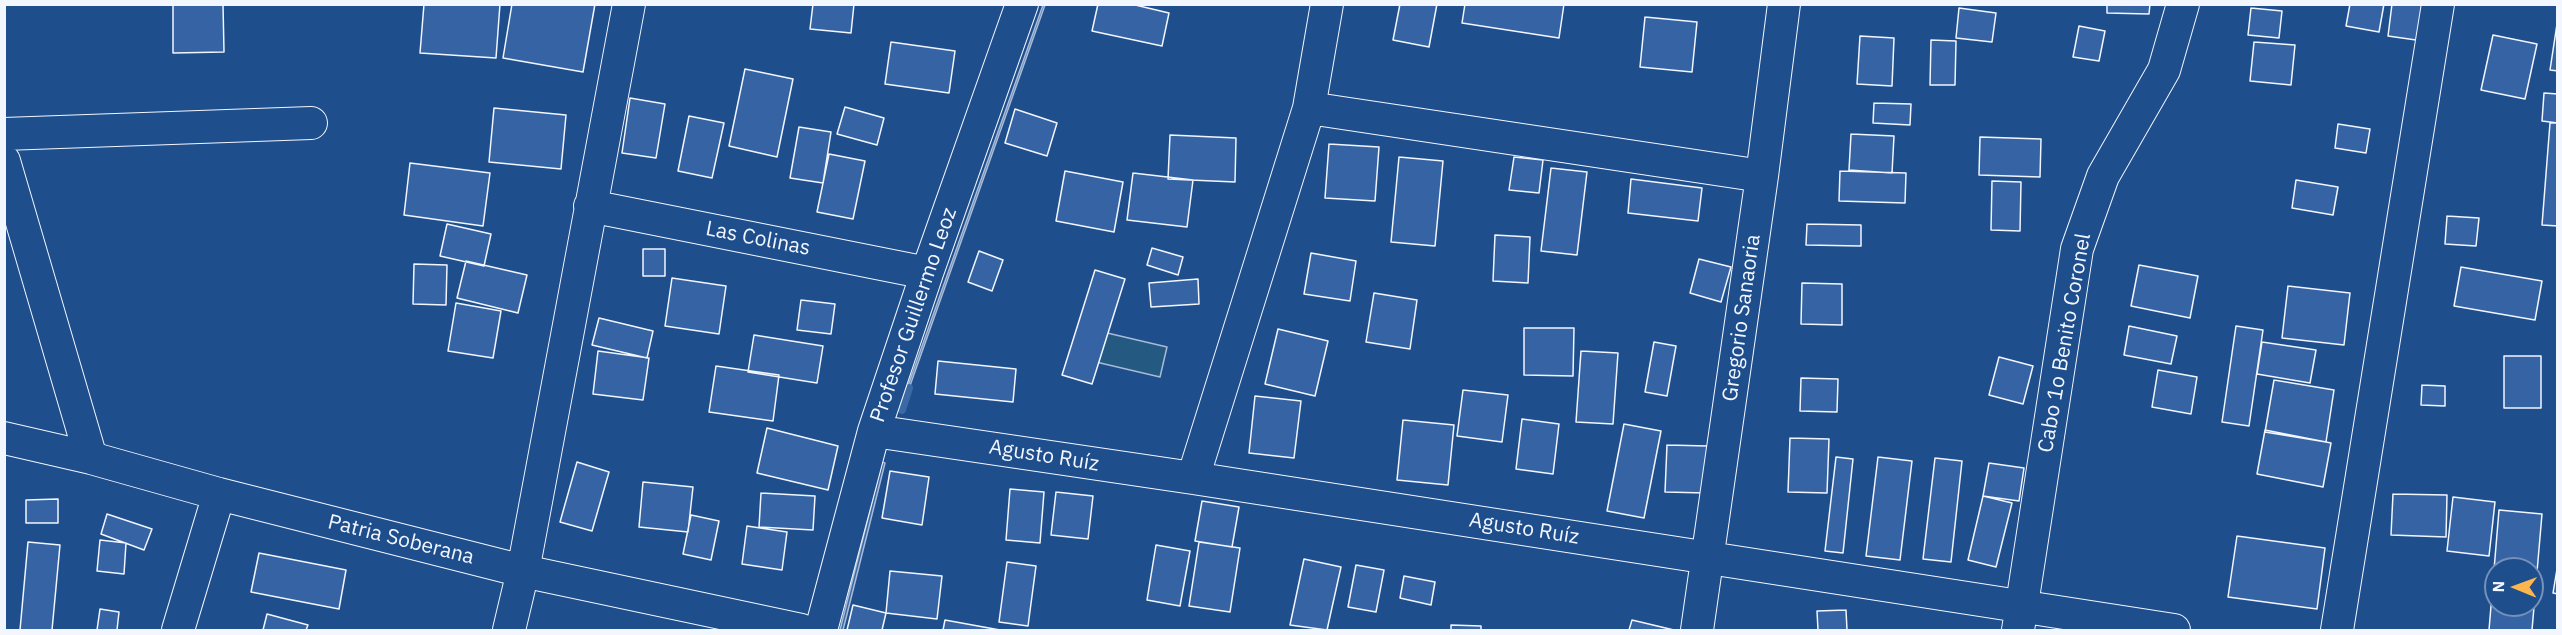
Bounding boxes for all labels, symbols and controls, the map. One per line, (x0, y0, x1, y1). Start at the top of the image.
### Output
street label: Profesor Guillermo Leoz (865, 204, 963, 426)
street label: Las Colinas (704, 217, 812, 261)
street label: Cabo 1o Benito Coronel (2033, 231, 2097, 455)
street label: Gregorio Sanaoria (1718, 233, 1766, 403)
street label: Agusto Ruíz (987, 435, 1101, 477)
street label: Agusto Ruíz (1467, 508, 1581, 550)
street label: Patria Soberana (325, 510, 477, 570)
north arrow (2484, 557, 2544, 617)
text: N (2488, 581, 2508, 593)

